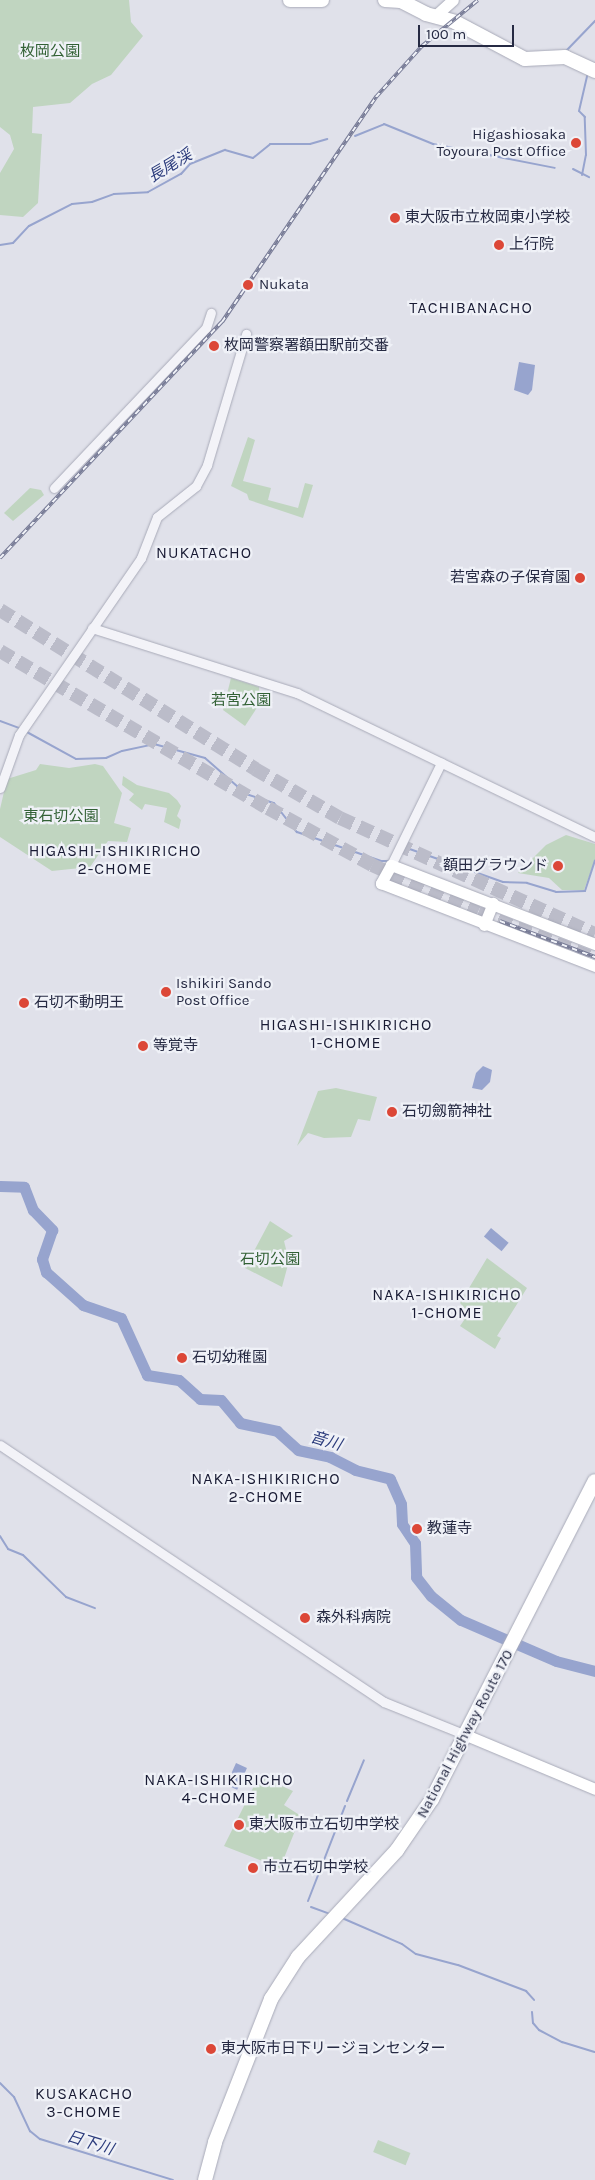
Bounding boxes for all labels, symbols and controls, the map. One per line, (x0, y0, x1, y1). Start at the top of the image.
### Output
scale bar (420, 15, 516, 47)
text: 100 m (426, 25, 466, 43)
park label: 枚岡公園 (20, 43, 80, 61)
place label: Higashiosaka Toyoura Post Office (437, 125, 566, 160)
marker: Higashiosaka Toyoura Post Office (570, 137, 582, 149)
water label: 長尾渓 (144, 145, 196, 187)
place label: 東大阪市立枚岡東小学校 (405, 209, 570, 227)
marker: 東大阪市立枚岡東小学校 (389, 212, 401, 224)
place label: 上行院 (509, 236, 554, 254)
marker: 上行院 (493, 239, 505, 251)
place label: Nukata (259, 276, 309, 294)
marker: Nukata (241, 278, 255, 292)
district label: TACHIBANACHO (408, 298, 534, 318)
place label: 枚岡警察署額田駅前交番 (224, 337, 389, 355)
marker: 枚岡警察署額田駅前交番 (208, 340, 220, 352)
district label: NUKATACHO (155, 543, 253, 563)
place label: 若宮森の子保育園 (450, 569, 570, 587)
marker: 若宮森の子保育園 (574, 572, 586, 584)
park label: 若宮公園 (211, 692, 271, 710)
park label: 東石切公園 (24, 808, 98, 826)
district label: HIGASHI-ISHIKIRICHO 2-CHOME (26, 841, 204, 879)
place label: 額田グラウンド (443, 857, 548, 875)
marker: 額田グラウンド (552, 860, 564, 872)
place label: Ishikiri Sando Post Office (176, 974, 271, 1009)
marker: Ishikiri Sando Post Office (160, 986, 172, 998)
place label: 石切不動明王 (34, 994, 124, 1012)
marker: 石切不動明王 (18, 997, 30, 1009)
district label: HIGASHI-ISHIKIRICHO 1-CHOME (257, 1015, 435, 1053)
place label: 等覚寺 (153, 1037, 198, 1055)
marker: 等覚寺 (137, 1040, 149, 1052)
place label: 石切劔箭神社 (402, 1103, 492, 1121)
marker: 石切劔箭神社 (386, 1106, 398, 1118)
park label: 石切公園 (240, 1251, 300, 1269)
district label: NAKA-ISHIKIRICHO 1-CHOME (370, 1285, 524, 1323)
place label: 石切幼稚園 (192, 1349, 267, 1367)
marker: 石切幼稚園 (176, 1352, 188, 1364)
water label: 音川 (308, 1427, 344, 1455)
district label: NAKA-ISHIKIRICHO 2-CHOME (189, 1469, 343, 1507)
place label: 教蓮寺 (427, 1520, 472, 1538)
marker: 教蓮寺 (411, 1523, 423, 1535)
place label: 森外科病院 (316, 1609, 391, 1627)
marker: 森外科病院 (298, 1611, 312, 1625)
street label: National Highway Route 170 (413, 1647, 517, 1821)
district label: NAKA-ISHIKIRICHO 4-CHOME (142, 1770, 296, 1808)
place label: 東大阪市立石切中学校 (249, 1816, 399, 1834)
marker: 東大阪市立石切中学校 (233, 1819, 245, 1831)
place label: 市立石切中学校 (263, 1859, 368, 1877)
marker: 市立石切中学校 (247, 1862, 259, 1874)
place label: 東大阪市日下リージョンセンター (221, 2040, 446, 2058)
marker: 東大阪市日下リージョンセンター (205, 2043, 217, 2055)
district label: KUSAKACHO 3-CHOME (34, 2084, 134, 2122)
water label: 日下川 (64, 2127, 116, 2159)

